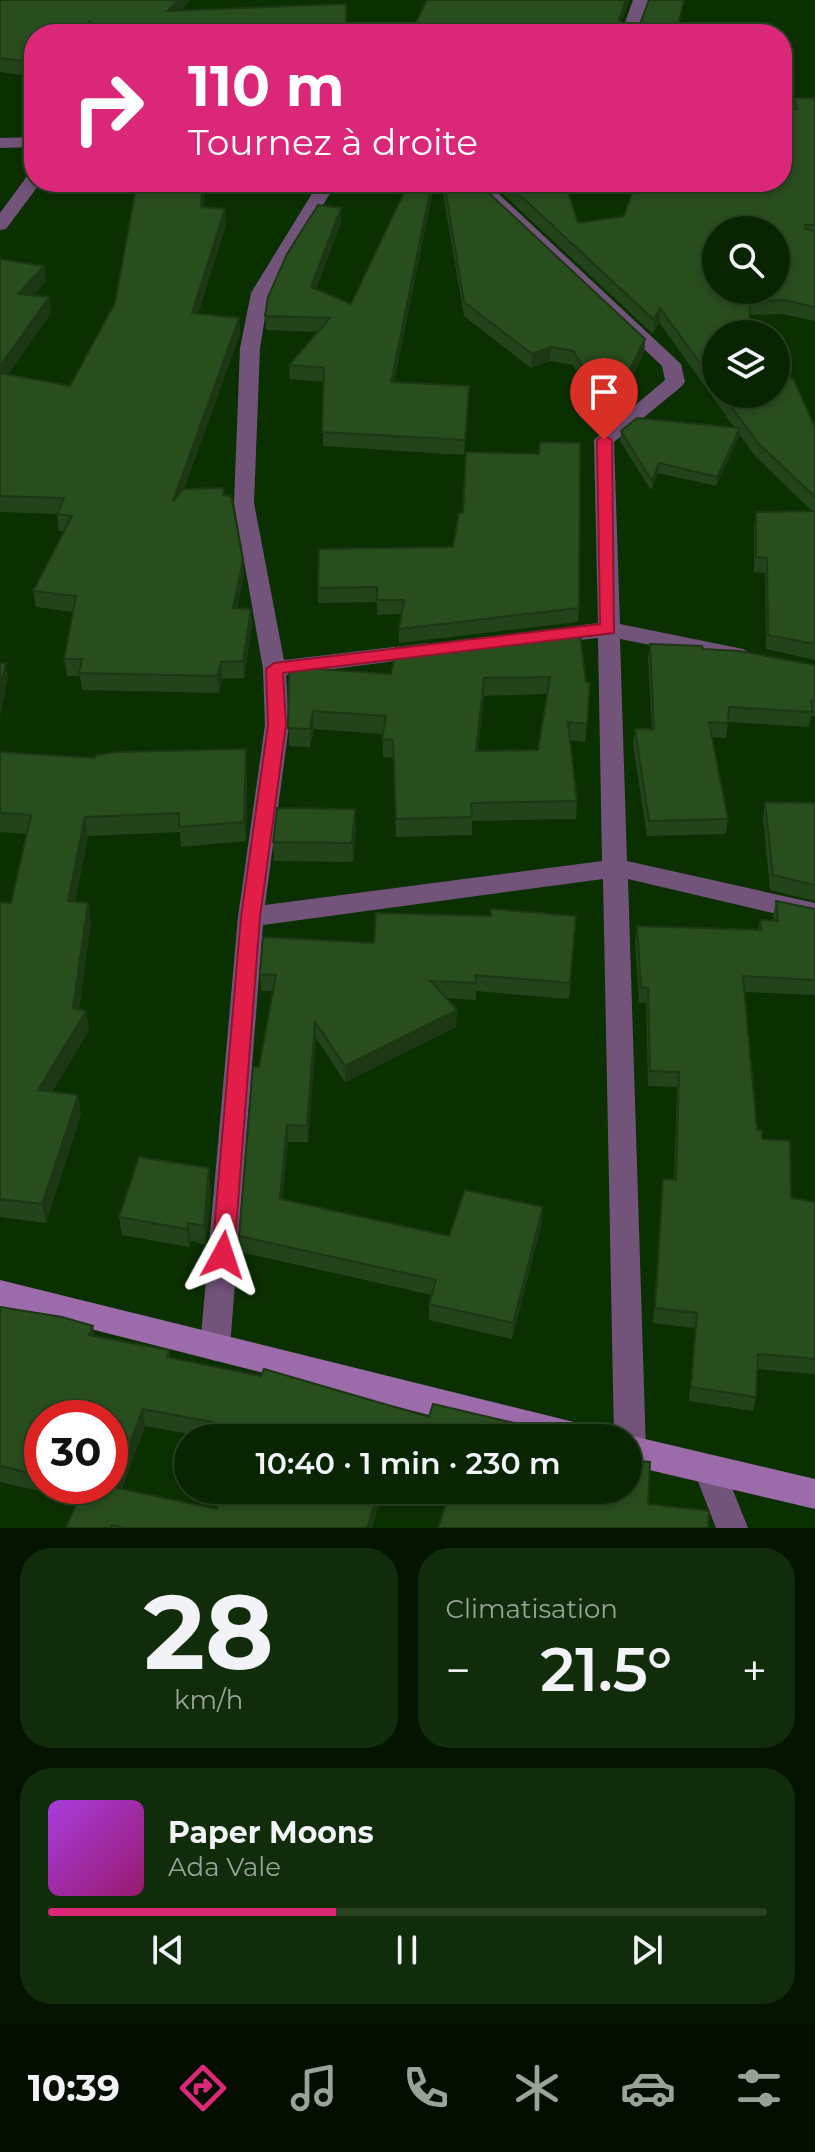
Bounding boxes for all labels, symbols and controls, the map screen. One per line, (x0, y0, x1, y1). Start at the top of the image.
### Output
text: 110 m (188, 52, 345, 120)
icon: right (56, 56, 160, 160)
text: Tournez à droite (188, 120, 478, 164)
map controls (702, 216, 790, 408)
button: search (702, 216, 790, 304)
button: layers (702, 320, 790, 408)
pin (570, 358, 638, 440)
icon: arrive (582, 370, 626, 414)
position arrow (181, 1213, 265, 1297)
speed limit sign: 30 (24, 1400, 128, 1504)
text: 10:40 · 1 min · 230 m (255, 1445, 561, 1482)
text: 28 (144, 1568, 274, 1695)
text: Climatisation (446, 1593, 618, 1625)
text: 21.5° (540, 1633, 672, 1706)
text: − (446, 1643, 471, 1697)
text: + (742, 1643, 767, 1697)
text: km/h (174, 1684, 243, 1716)
text: Paper Moons (168, 1814, 374, 1851)
text: Ada Vale (168, 1851, 281, 1883)
icon: previous (146, 1928, 190, 1972)
icon: pause (385, 1928, 429, 1972)
icon: next (625, 1928, 669, 1972)
icon: directions (175, 2060, 231, 2116)
icon: music (286, 2060, 342, 2116)
icon: phone (398, 2060, 454, 2116)
icon: climate (509, 2060, 565, 2116)
icon: car (620, 2060, 676, 2116)
icon: filters (731, 2060, 787, 2116)
text: 10:39 (28, 2066, 120, 2110)

